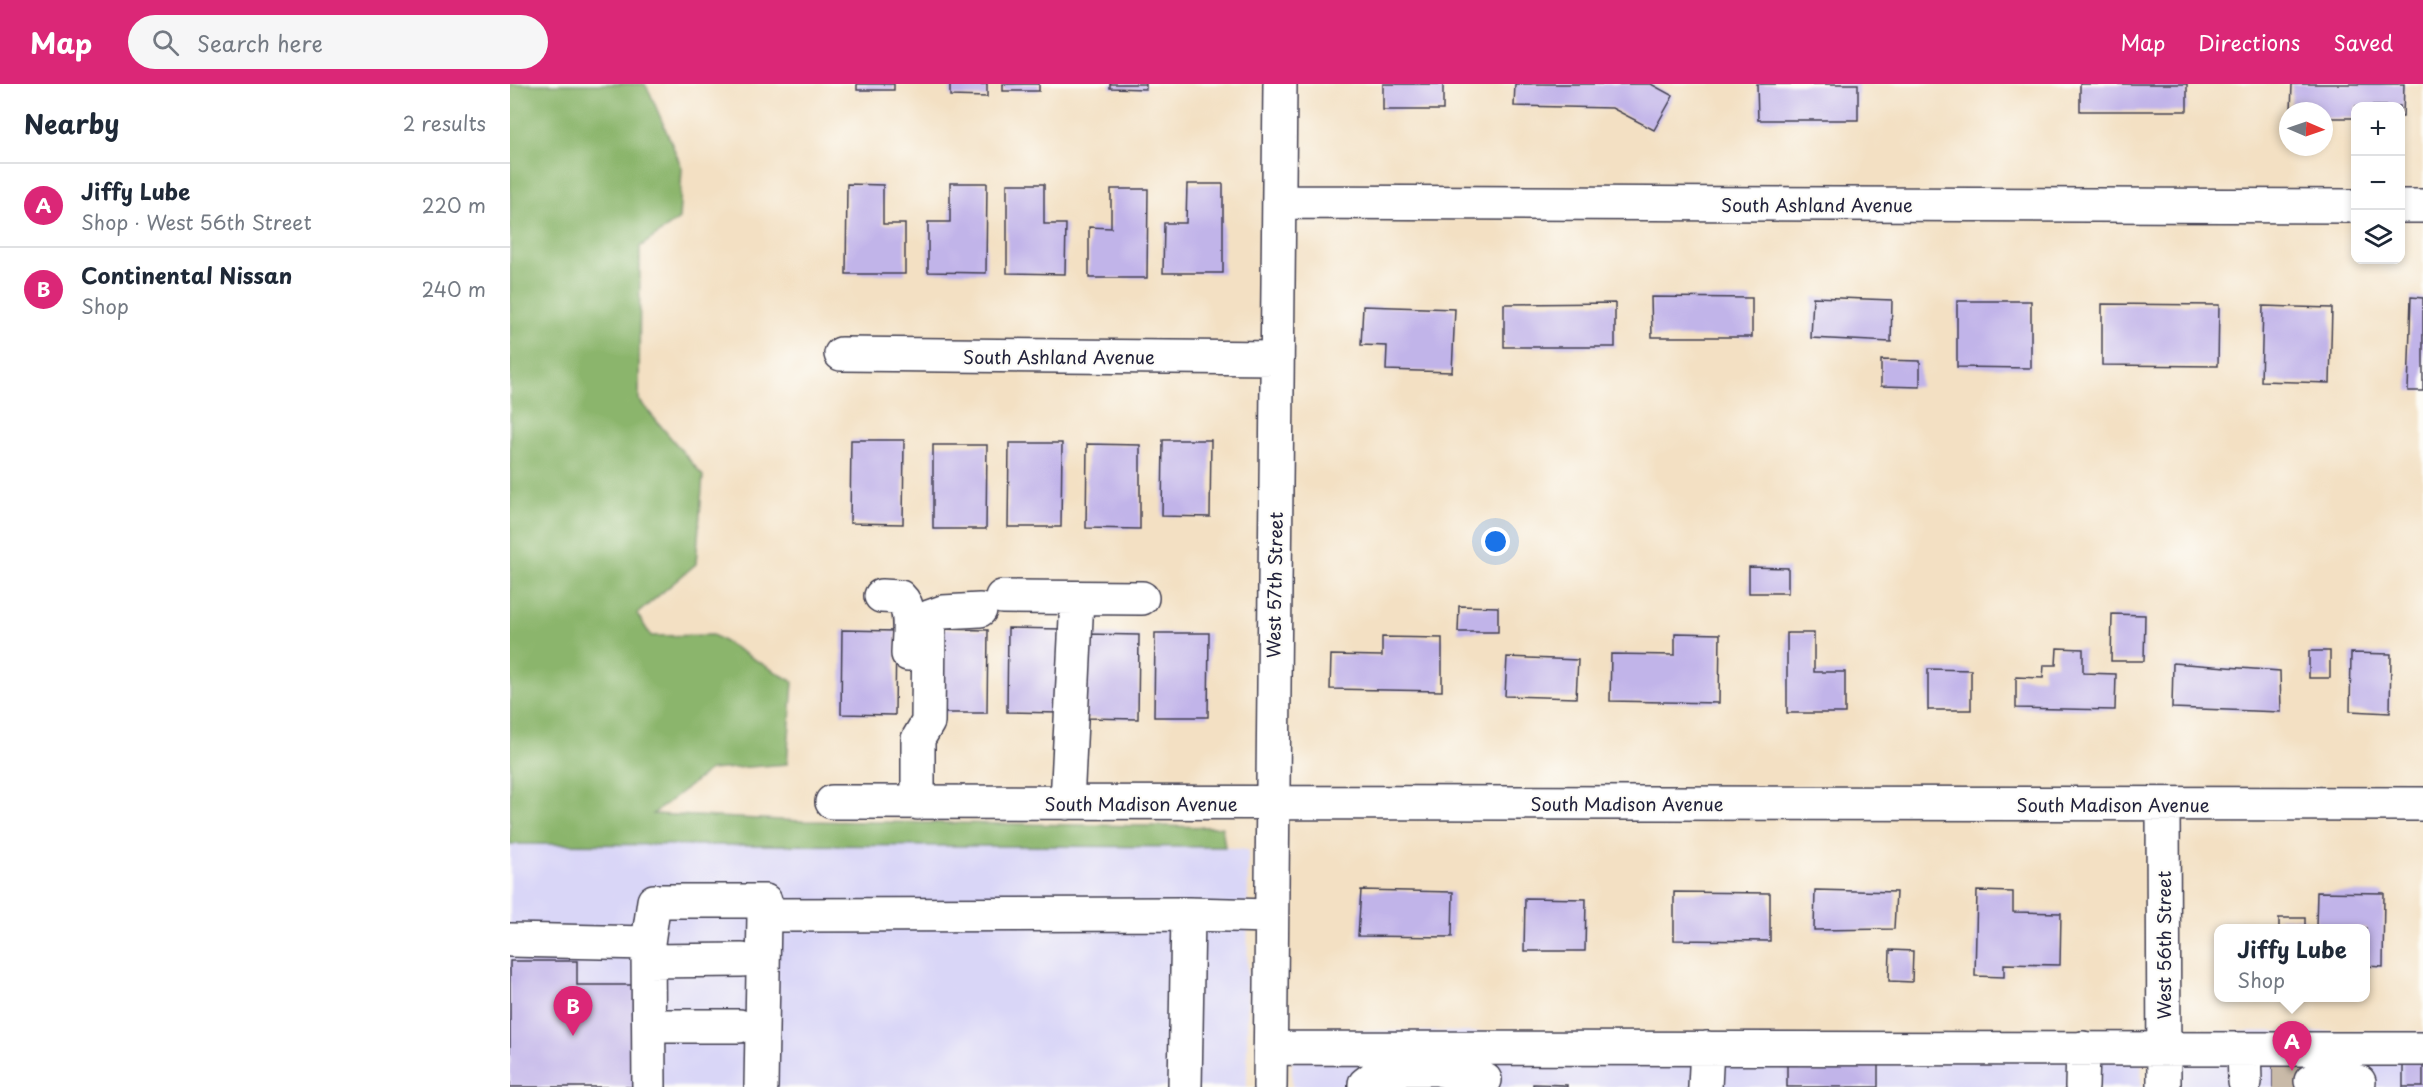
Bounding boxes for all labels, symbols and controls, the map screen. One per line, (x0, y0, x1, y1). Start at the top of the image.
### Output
search box (128, 15, 548, 69)
text: Map (30, 21, 92, 64)
icon: search (149, 26, 182, 59)
text: Search here (197, 26, 323, 59)
text: Map (2120, 26, 2165, 58)
text: Directions (2198, 26, 2300, 58)
text: Saved (2333, 26, 2393, 58)
north arrow (2279, 102, 2333, 156)
map controls (2351, 102, 2405, 264)
button: + (2351, 102, 2405, 156)
text: Nearby (24, 104, 119, 143)
text: 2 results (403, 108, 486, 138)
button: − (2351, 156, 2405, 210)
text: Jiffy Lube (81, 174, 190, 207)
text: A (36, 190, 51, 220)
text: 220 m (422, 190, 486, 220)
street label: South Ashland Avenue (1721, 191, 1913, 218)
text: Shop · West 56th Street (81, 207, 312, 237)
button: layers (2351, 210, 2405, 264)
text: Continental Nissan (81, 258, 292, 291)
text: B (37, 274, 50, 304)
text: 240 m (421, 274, 486, 304)
text: Shop (81, 291, 129, 321)
street label: South Ashland Avenue (963, 343, 1155, 370)
street label: West 57th Street (1259, 512, 1289, 658)
your location (1481, 527, 1510, 556)
street label: South Madison Avenue (1045, 790, 1238, 817)
street label: South Madison Avenue (1531, 790, 1724, 817)
street label: South Madison Avenue (2017, 791, 2210, 818)
street label: West 56th Street (2150, 871, 2177, 1019)
popup (2214, 924, 2370, 1002)
text: Jiffy Lube (2237, 932, 2347, 965)
text: Shop (2237, 965, 2285, 995)
pin: B (554, 986, 592, 1036)
pin: A (2272, 1022, 2312, 1071)

